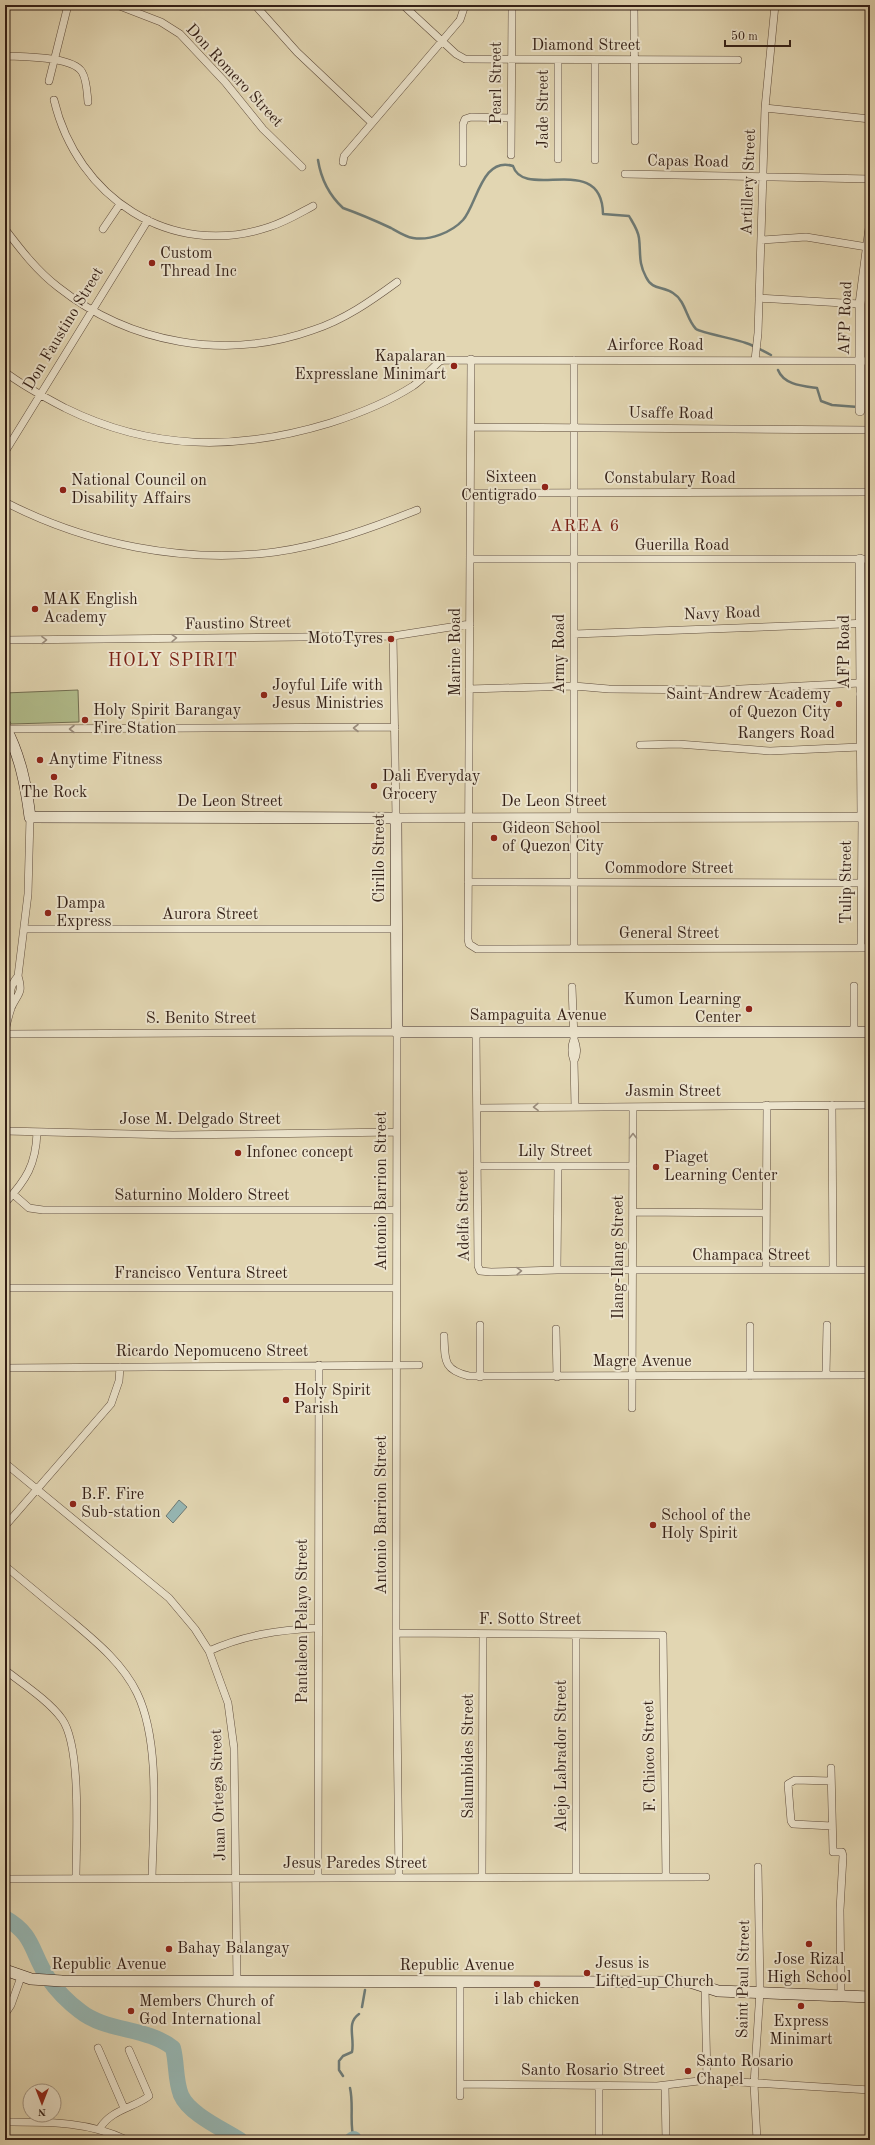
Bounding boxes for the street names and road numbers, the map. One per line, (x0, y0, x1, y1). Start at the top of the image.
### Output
street label: Don Romero Street (182, 21, 286, 131)
street label: Diamond Street (531, 38, 641, 54)
street label: Pearl Street (489, 41, 505, 125)
street label: Jade Street (536, 69, 552, 149)
street label: Artillery Street (739, 128, 759, 236)
street label: Capas Road (647, 153, 729, 171)
street label: Don Faustino Street (21, 264, 107, 393)
street label: AFP Road (837, 281, 855, 355)
street label: Airforce Road (606, 338, 704, 354)
street label: Usaffe Road (628, 405, 714, 423)
street label: Constabulary Road (604, 471, 736, 487)
street label: Guerilla Road (635, 538, 729, 554)
street label: Navy Road (683, 605, 761, 623)
street label: Marine Road (448, 608, 464, 696)
street label: Army Road (552, 614, 568, 694)
street label: Faustino Street (185, 615, 292, 633)
street label: AFP Road (837, 615, 853, 689)
street label: Rangers Road (737, 726, 835, 742)
street label: De Leon Street (177, 794, 283, 810)
street label: De Leon Street (501, 794, 607, 810)
street label: Cirillo Street (372, 813, 388, 903)
street label: Tulip Street (839, 840, 855, 924)
street label: Commodore Street (604, 861, 734, 877)
street label: Aurora Street (162, 907, 259, 923)
street label: General Street (619, 926, 720, 942)
street label: Sampaguita Avenue (469, 1008, 607, 1024)
street label: S. Benito Street (146, 1011, 257, 1027)
street label: Jasmin Street (625, 1084, 721, 1100)
street label: Antonio Barrion Street (374, 1111, 390, 1271)
street label: Jose M. Delgado Street (119, 1112, 281, 1128)
street label: Lily Street (518, 1144, 593, 1160)
street label: Adelfa Street (455, 1169, 473, 1262)
street label: Saturnino Moldero Street (114, 1188, 290, 1204)
street label: Ilang-Ilang Street (611, 1194, 627, 1319)
street label: Champaca Street (692, 1248, 810, 1264)
street label: Francisco Ventura Street (114, 1266, 288, 1282)
street label: Ricardo Nepomuceno Street (116, 1344, 309, 1360)
street label: Magre Avenue (592, 1354, 692, 1370)
street label: Antonio Barrion Street (374, 1435, 390, 1595)
street label: Pantaleon Pelayo Street (295, 1538, 311, 1703)
street label: F. Sotto Street (479, 1612, 582, 1628)
street label: Alejo Labrador Street (554, 1679, 570, 1832)
street label: Salumbides Street (461, 1693, 477, 1819)
street label: F. Chioco Street (641, 1699, 659, 1812)
street label: Juan Ortega Street (209, 1728, 229, 1861)
street label: Jesus Paredes Street (283, 1856, 428, 1872)
street label: Saint Paul Street (735, 1919, 753, 2038)
street label: Republic Avenue (52, 1957, 166, 1973)
street label: Republic Avenue (400, 1958, 514, 1974)
street label: Santo Rosario Street (521, 2063, 666, 2079)

